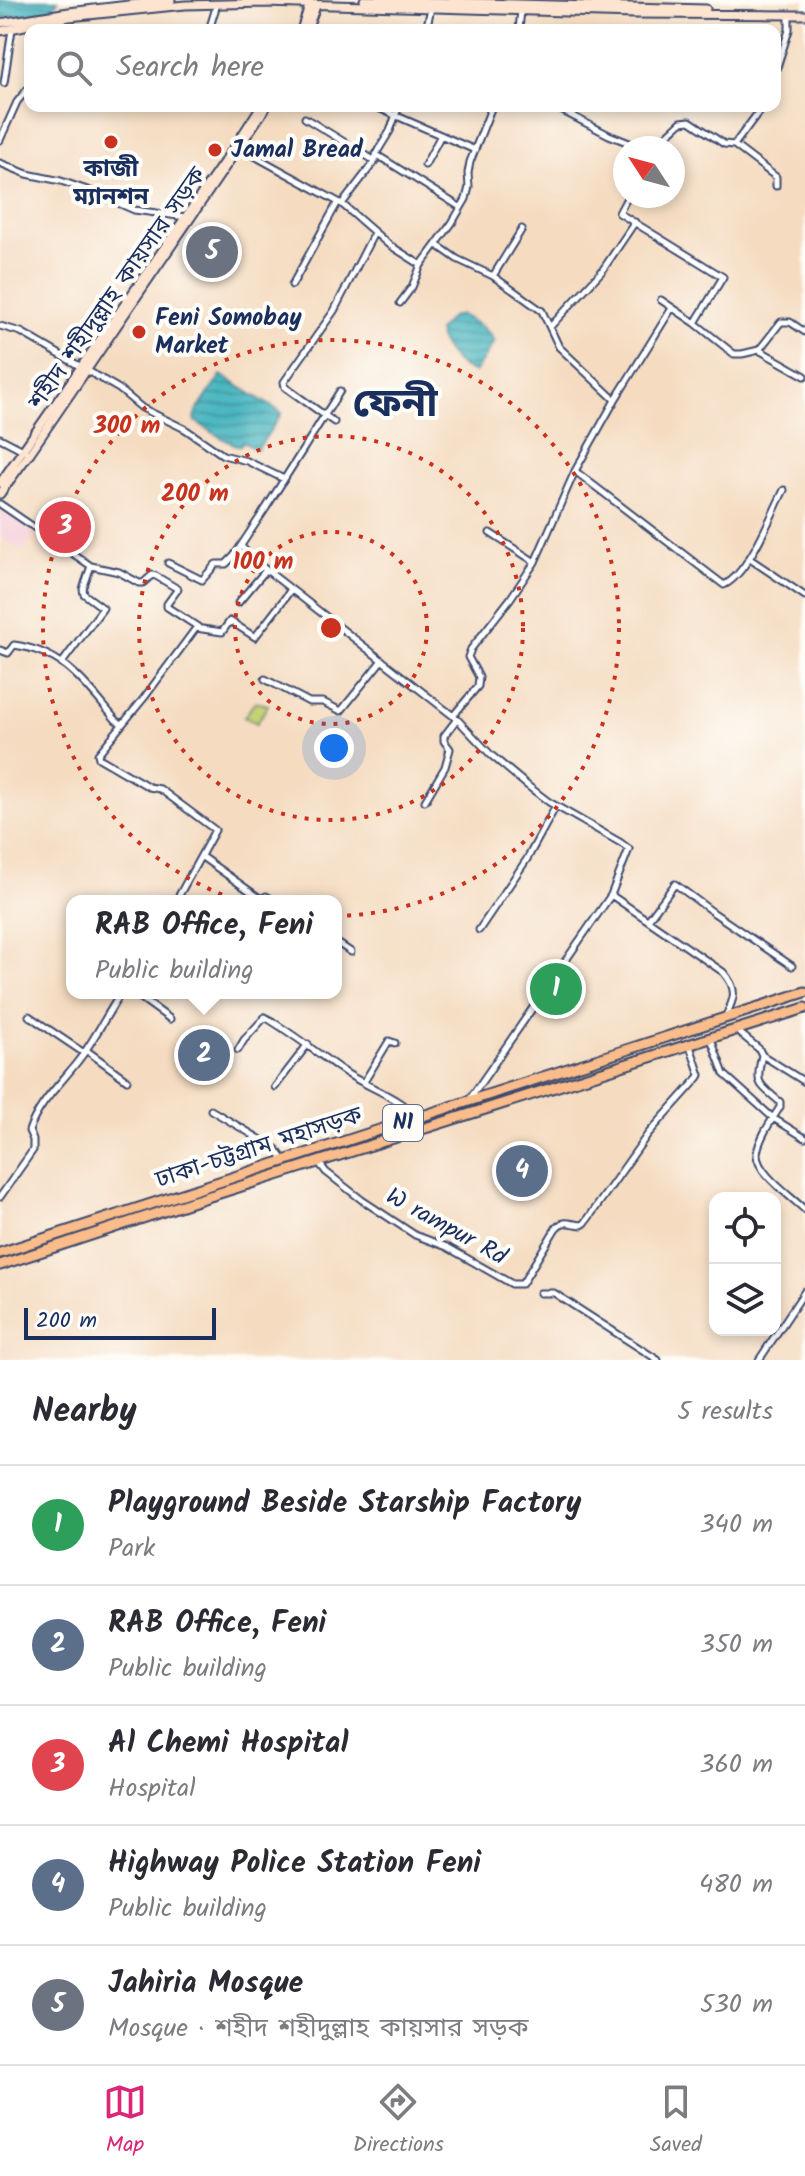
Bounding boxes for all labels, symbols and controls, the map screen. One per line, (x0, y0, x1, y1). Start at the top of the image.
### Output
search box (24, 24, 781, 112)
text: Search here (116, 44, 264, 92)
icon: search (52, 46, 96, 90)
place label: Jamal Bread (231, 131, 364, 170)
marker: কাজী ম্যানশন (102, 133, 120, 151)
north arrow (613, 136, 685, 208)
marker: Jamal Bread (206, 141, 224, 159)
place label: কাজী ম্যানশন (72, 150, 150, 217)
street label: শহীদ শহীদুল্লাহ কায়সার সড়ক (18, 159, 217, 420)
pin: 5 (186, 222, 238, 282)
place label: Feni Somobay Market (155, 299, 302, 366)
marker: Feni Somobay Market (130, 323, 148, 341)
district label: ফেনী (352, 373, 438, 437)
text: 300 m (93, 407, 160, 446)
text: 200 m (161, 475, 229, 514)
pin: 3 (39, 497, 91, 557)
text: 100 m (233, 543, 293, 582)
centre of rings (317, 614, 345, 642)
your location (314, 728, 354, 768)
popup (66, 895, 342, 999)
text: RAB Office, Feni (95, 902, 313, 950)
text: Public building (95, 950, 254, 992)
pin: 1 (530, 959, 582, 1019)
pin: 2 (178, 1025, 230, 1085)
street label: ঢাকা-চট্টগ্রাম মহাসড়ক (150, 1096, 368, 1200)
road number: N1 (383, 1105, 423, 1141)
pin: 4 (496, 1141, 548, 1201)
street label: W rampur Rd (378, 1178, 515, 1277)
map controls (709, 1192, 781, 1336)
button: locate (709, 1192, 781, 1264)
button: layers (709, 1264, 781, 1336)
scale bar (24, 1304, 216, 1340)
text: 200 m (36, 1304, 97, 1339)
text: Nearby (32, 1385, 137, 1439)
text: 5 results (677, 1391, 773, 1433)
text: Playground Beside Starship Factory (108, 1480, 581, 1528)
text: 1 (54, 1504, 62, 1546)
text: 340 m (700, 1504, 773, 1546)
text: Park (108, 1528, 155, 1570)
text: RAB Office, Feni (108, 1600, 326, 1648)
text: 2 (50, 1624, 66, 1666)
text: 350 m (700, 1624, 773, 1666)
text: Public building (108, 1648, 267, 1690)
text: Al Chemi Hospital (108, 1720, 348, 1768)
text: 3 (51, 1744, 65, 1786)
text: 360 m (700, 1744, 773, 1786)
text: Hospital (108, 1768, 196, 1810)
text: Highway Police Station Feni (108, 1840, 481, 1888)
text: 4 (51, 1864, 65, 1906)
text: 480 m (699, 1864, 773, 1906)
text: Public building (108, 1888, 267, 1930)
text: Jahiria Mosque (108, 1960, 303, 2008)
text: 5 (51, 1984, 65, 2026)
text: 530 m (700, 1984, 773, 2026)
text: Mosque · শহীদ শহীদুল্লাহ কায়সার সড়ক (108, 2008, 529, 2050)
tab: Map (103, 2080, 147, 2163)
tab: Directions (353, 2080, 444, 2163)
tab: Saved (650, 2080, 702, 2163)

